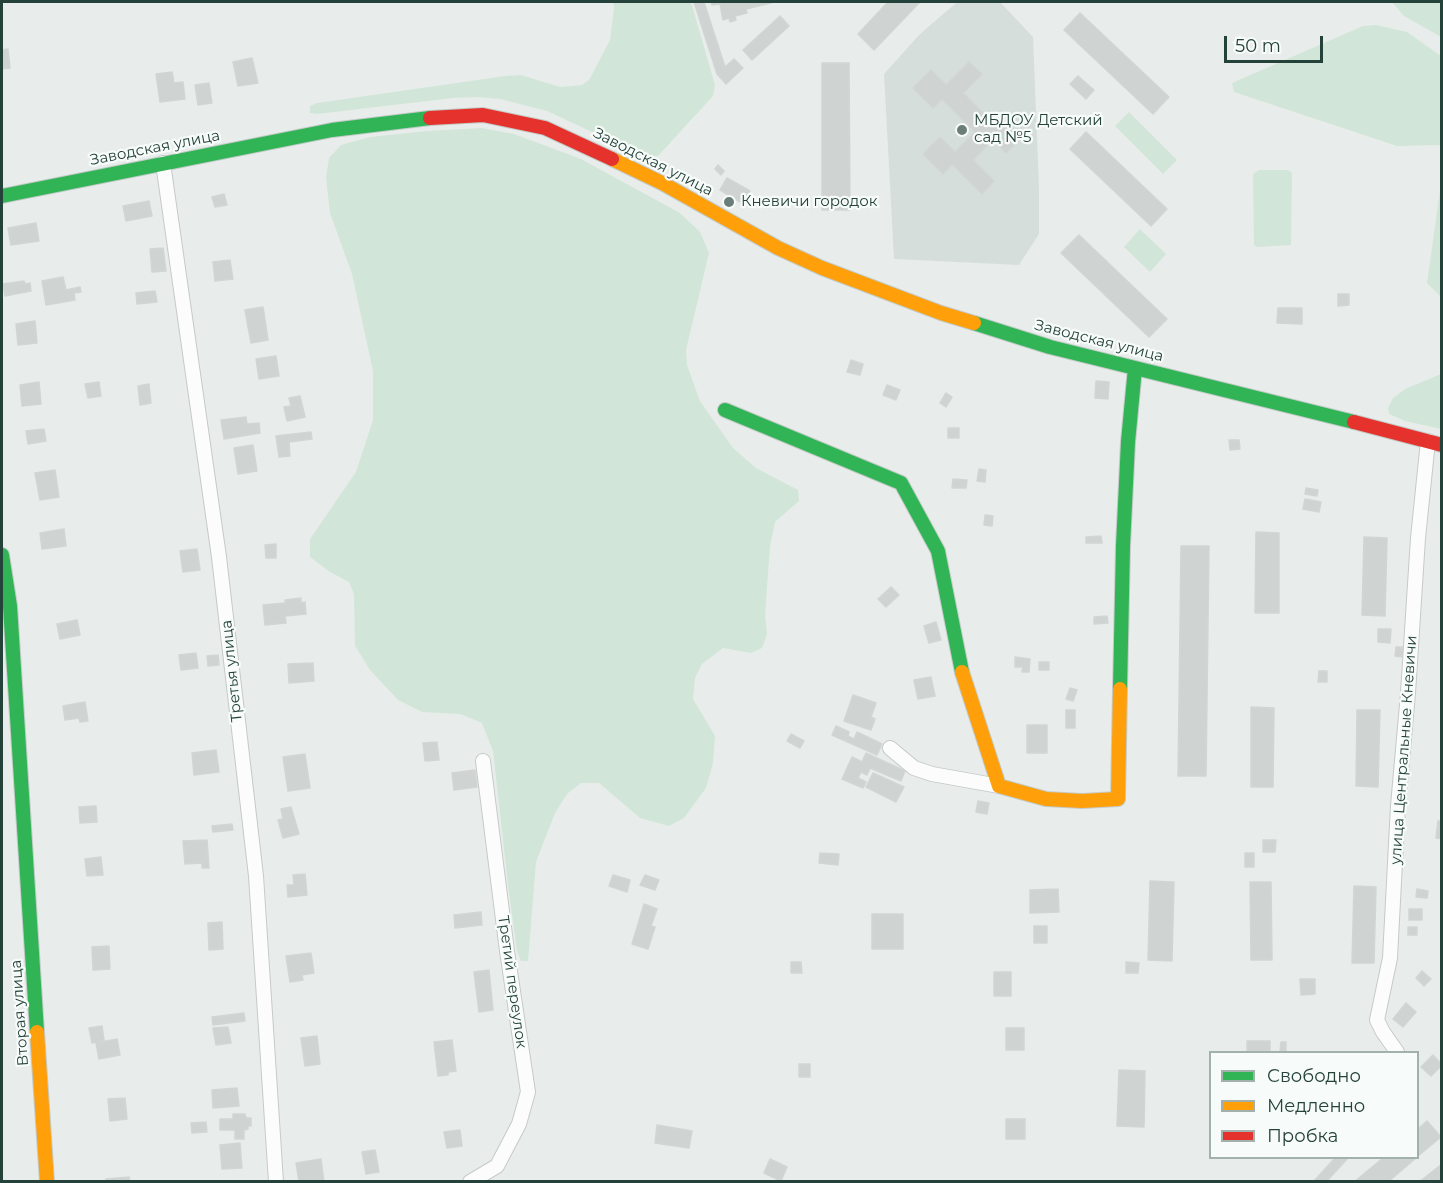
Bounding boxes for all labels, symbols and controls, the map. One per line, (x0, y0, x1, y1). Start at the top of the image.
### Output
scale bar (1227, 24, 1326, 62)
text: 50 m (1235, 35, 1281, 57)
place label: МБДОУ Детский сад №5 (974, 112, 1103, 147)
marker: МБДОУ Детский сад №5 (955, 123, 969, 137)
street label: Заводская улица (590, 124, 716, 200)
street label: Заводская улица (88, 127, 222, 169)
place label: Кневичи городок (741, 193, 878, 211)
marker: Кневичи городок (722, 195, 736, 209)
street label: Заводская улица (1033, 316, 1165, 366)
street label: Третья улица (218, 619, 246, 723)
street label: улица Центральные Кневичи (1387, 635, 1421, 865)
street label: Третий переулок (494, 914, 530, 1050)
street label: Вторая улица (7, 959, 33, 1067)
legend (1209, 1051, 1419, 1159)
text: Свободно (1267, 1065, 1361, 1087)
text: Медленно (1267, 1095, 1365, 1117)
text: Пробка (1267, 1125, 1338, 1147)

